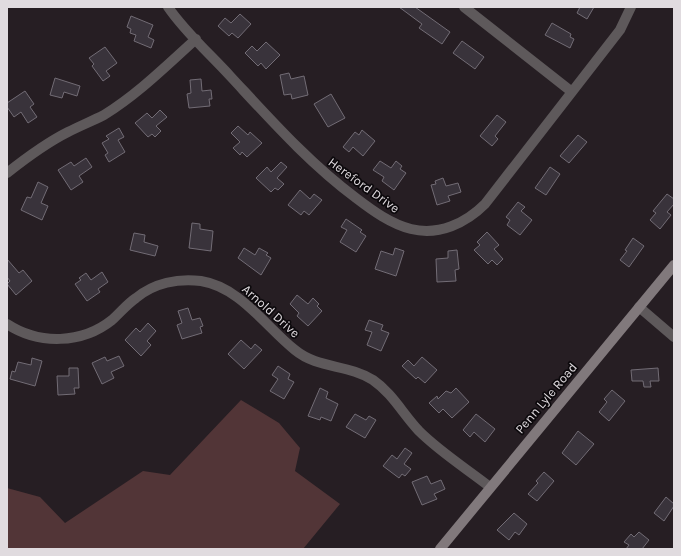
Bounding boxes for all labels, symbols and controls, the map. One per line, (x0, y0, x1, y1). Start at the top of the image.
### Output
street label: Hereford Drive (326, 154, 403, 216)
street label: Arnold Drive (239, 281, 303, 341)
street label: Penn Lyle Road (512, 360, 580, 436)

